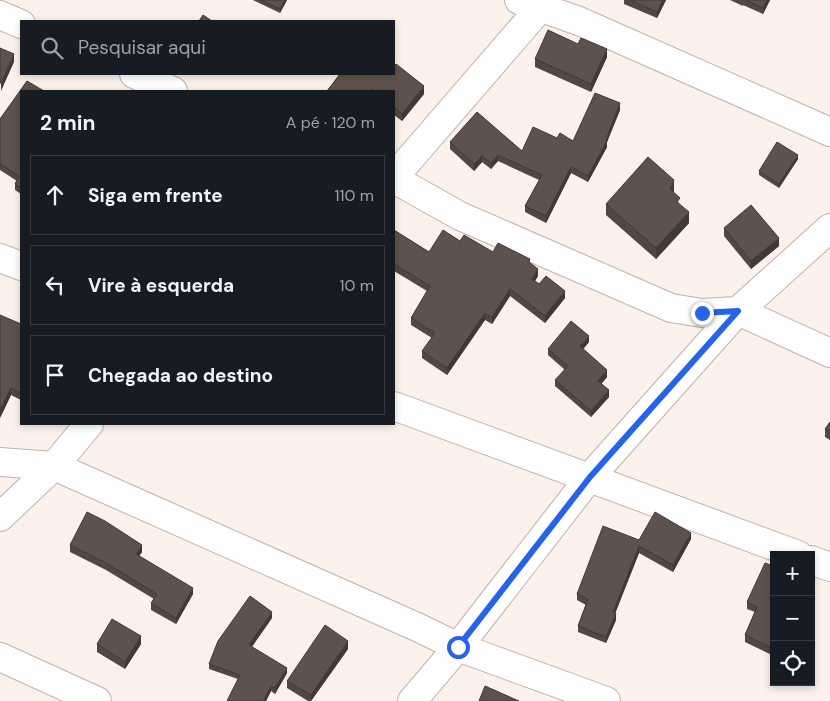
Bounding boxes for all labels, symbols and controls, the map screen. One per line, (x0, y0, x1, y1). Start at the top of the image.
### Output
search box (20, 20, 395, 75)
icon: search (38, 34, 66, 62)
text: Pesquisar aqui (78, 35, 206, 60)
text: 2 min (40, 109, 96, 137)
text: A pé · 120 m (286, 112, 375, 133)
icon: ahead (41, 181, 69, 209)
text: Siga em frente (88, 183, 223, 208)
text: 110 m (335, 185, 374, 206)
icon: left (41, 271, 69, 299)
text: Vire à esquerda (88, 273, 234, 298)
text: 10 m (340, 275, 374, 296)
route end (691, 302, 714, 325)
icon: arrive (41, 361, 69, 389)
text: Chegada ao destino (88, 363, 273, 388)
map controls (770, 551, 815, 686)
button: + (770, 551, 815, 596)
button: − (770, 596, 815, 641)
route start (447, 636, 470, 659)
button: locate (770, 641, 815, 686)

